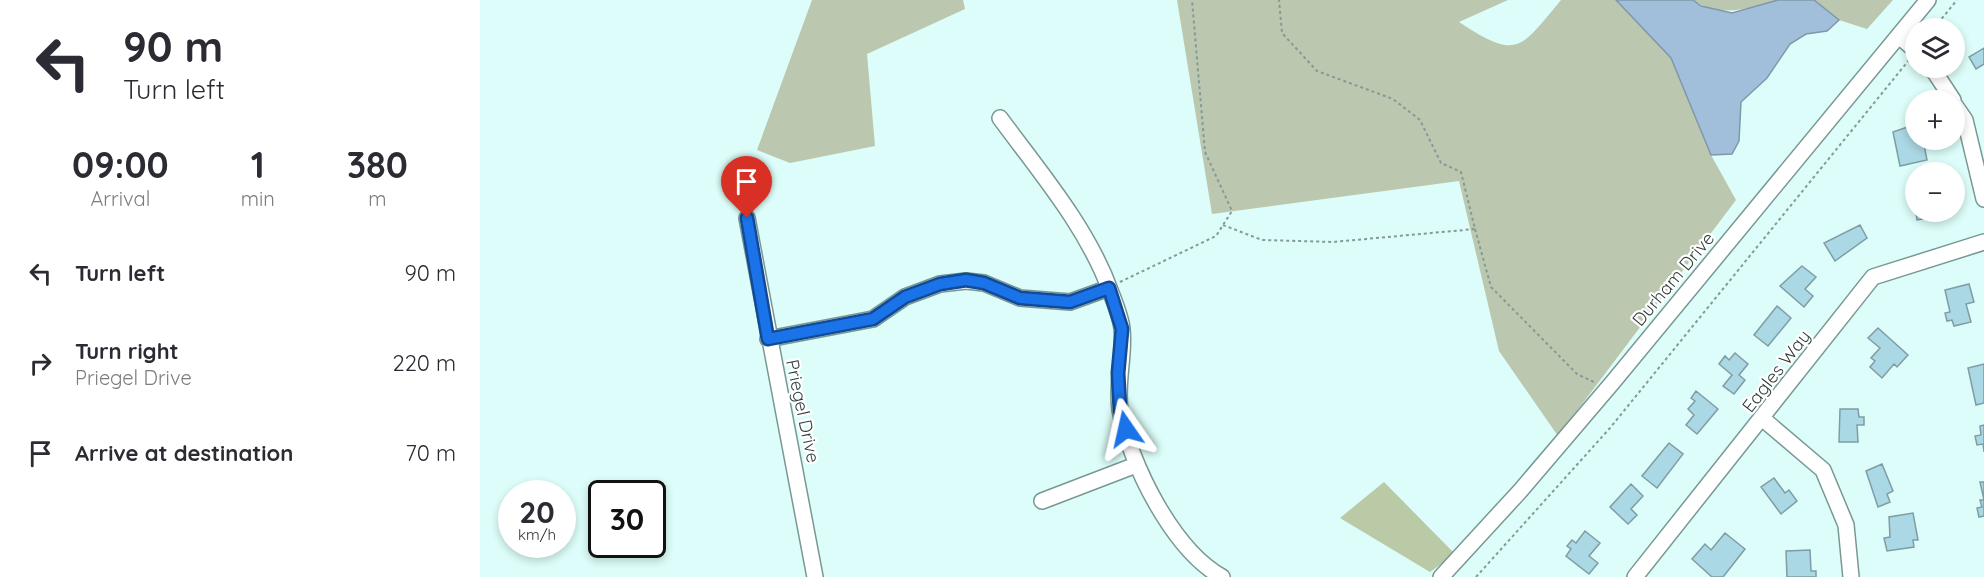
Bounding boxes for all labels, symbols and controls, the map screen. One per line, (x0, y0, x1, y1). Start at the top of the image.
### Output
map controls (1905, 18, 1965, 222)
button: layers (1905, 18, 1965, 78)
text: 90 m (123, 20, 223, 73)
icon: left (24, 24, 102, 102)
text: Turn left (123, 72, 225, 106)
button: + (1905, 90, 1965, 150)
text: 09:00 (72, 142, 169, 187)
text: 1 (251, 142, 265, 187)
text: 380 (347, 142, 408, 187)
pin (721, 156, 772, 218)
button: − (1905, 162, 1965, 222)
icon: arrive (730, 165, 763, 198)
text: Arrival (90, 186, 150, 211)
text: min (241, 186, 275, 211)
text: m (368, 186, 386, 211)
street label: Durham Drive (1627, 227, 1719, 331)
icon: left (24, 257, 57, 290)
text: Turn left (75, 259, 165, 287)
text: 90 m (405, 259, 456, 287)
street label: Eagles Way (1737, 325, 1815, 417)
text: Turn right (75, 337, 179, 365)
icon: right (24, 347, 57, 380)
text: 220 m (392, 349, 456, 377)
street label: Priegel Drive (781, 357, 825, 465)
text: Priegel Drive (75, 365, 192, 390)
position arrow (1094, 397, 1158, 461)
icon: arrive (24, 437, 57, 470)
text: Arrive at destination (75, 439, 293, 467)
text: 70 m (406, 439, 456, 467)
speed limit sign: 30 (588, 480, 666, 558)
text: 20 (519, 493, 555, 531)
text: km/h (518, 525, 556, 544)

